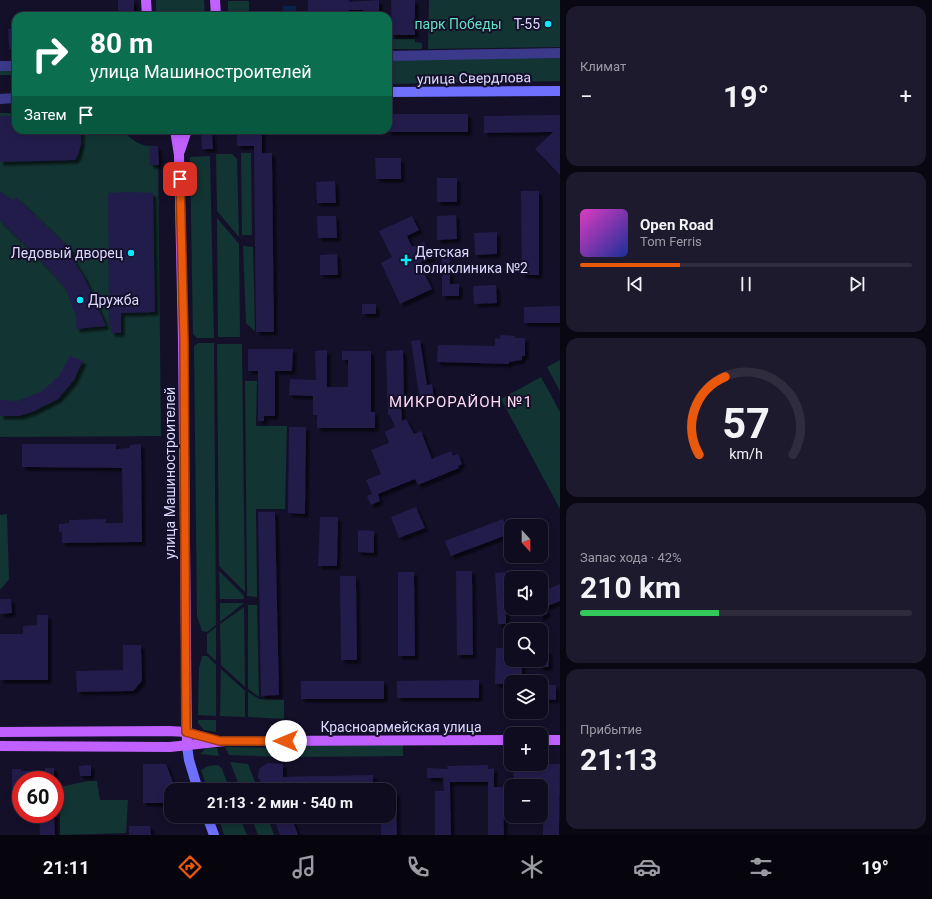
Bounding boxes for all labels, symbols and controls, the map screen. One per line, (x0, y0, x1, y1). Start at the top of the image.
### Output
park label: парк Победы (414, 16, 502, 32)
place label: Т-55 (514, 16, 540, 32)
marker: Т-55 (543, 19, 553, 29)
text: 80 m (90, 27, 153, 60)
icon: right (24, 28, 76, 80)
text: Климат (580, 59, 626, 74)
text: улица Машиностроителей (90, 61, 312, 82)
street label: улица Свердлова (417, 69, 531, 87)
text: 19° (723, 79, 769, 114)
text: − (580, 84, 593, 109)
text: + (900, 84, 912, 109)
icon: arrive (75, 104, 97, 126)
text: Затем (24, 106, 67, 124)
pin (163, 162, 197, 196)
icon: arrive (169, 168, 191, 190)
text: Open Road (640, 216, 714, 234)
text: Tom Ferris (640, 234, 702, 249)
place label: Детская поликлиника №2 (415, 244, 528, 276)
place label: Ледовый дворец (11, 245, 123, 261)
marker: Ледовый дворец (126, 248, 136, 258)
marker: Детская поликлиника №2 (400, 254, 412, 266)
icon: previous (624, 273, 646, 295)
icon: pause (735, 273, 757, 295)
icon: next (846, 273, 868, 295)
place label: Дружба (88, 292, 139, 308)
marker: Дружба (75, 295, 85, 305)
street label: улица Машиностроителей (162, 387, 178, 559)
district label: МИКРОРАЙОН №1 (389, 393, 533, 411)
text: 57 (722, 399, 770, 448)
text: km/h (729, 446, 763, 462)
north arrow (504, 519, 548, 563)
map controls (504, 519, 548, 823)
text: Запас хода · 42% (580, 550, 682, 565)
text: 210 km (580, 570, 681, 605)
button: sound (504, 571, 548, 615)
button: search (504, 623, 548, 667)
button: layers (504, 675, 548, 719)
street label: Красноармейская улица (320, 719, 482, 735)
position arrow (265, 720, 307, 762)
text: Прибытие (580, 722, 642, 737)
button: + (504, 727, 548, 771)
text: 21:13 (580, 742, 657, 777)
speed limit sign: 60 (12, 771, 64, 823)
button: − (504, 779, 548, 823)
text: 21:13 · 2 мин · 540 m (207, 794, 353, 812)
icon: directions (176, 853, 204, 881)
icon: music (290, 853, 318, 881)
icon: phone (404, 853, 432, 881)
icon: climate (518, 853, 546, 881)
icon: car (633, 853, 661, 881)
icon: filters (747, 853, 775, 881)
text: 21:11 (43, 857, 90, 878)
text: 19° (861, 857, 889, 878)

